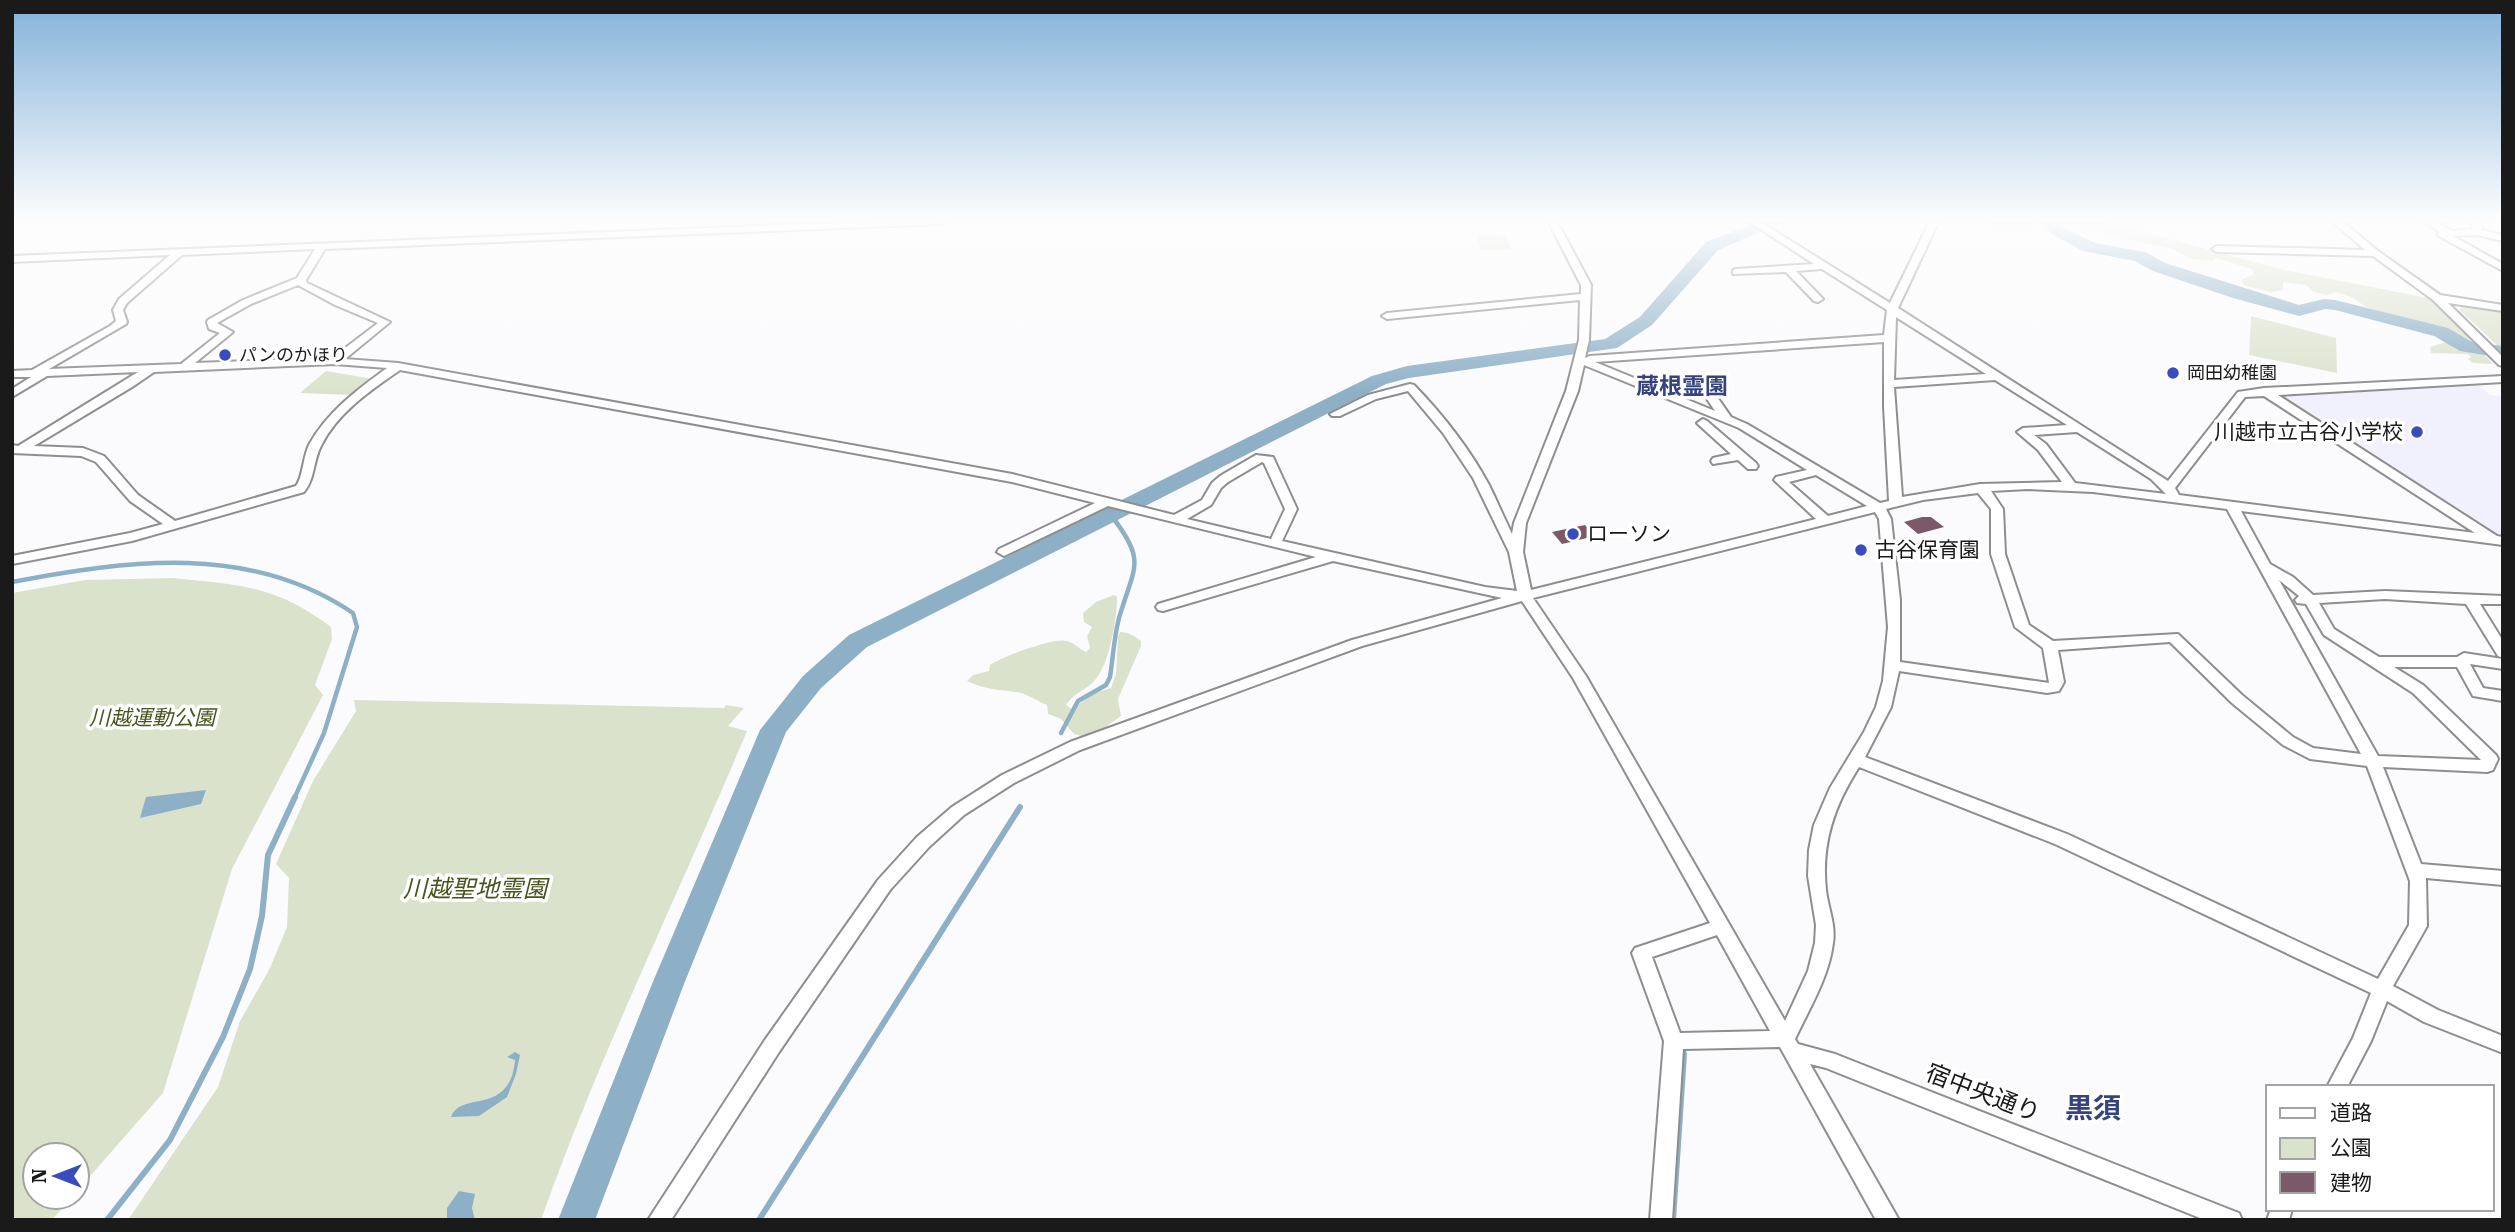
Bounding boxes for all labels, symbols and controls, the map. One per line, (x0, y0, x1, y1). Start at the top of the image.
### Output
place label: パンのかほり (239, 344, 348, 365)
marker: パンのかほり (217, 347, 233, 363)
place label: 岡田幼稚園 (2187, 362, 2277, 383)
marker: 岡田幼稚園 (2165, 365, 2181, 381)
district label: 蔵根霊園 (1636, 373, 1728, 400)
place label: 川越市立古谷小学校 (2214, 420, 2403, 444)
marker: 川越市立古谷小学校 (2409, 424, 2425, 440)
place label: ローソン (1587, 522, 1671, 546)
marker: ローソン (1565, 526, 1581, 542)
place label: 古谷保育園 (1875, 538, 1980, 562)
marker: 古谷保育園 (1853, 542, 1869, 558)
park label: 川越運動公園 (89, 706, 218, 730)
park label: 川越聖地霊園 (403, 875, 550, 903)
street label: 宿中央通り (1922, 1058, 2044, 1128)
legend (2266, 1085, 2494, 1211)
district label: 黒須 (2065, 1092, 2121, 1125)
text: 道路 (2330, 1101, 2372, 1125)
text: 公園 (2330, 1136, 2372, 1160)
north arrow (21, 1141, 91, 1211)
text: N (28, 1168, 51, 1183)
text: 建物 (2330, 1171, 2372, 1195)

